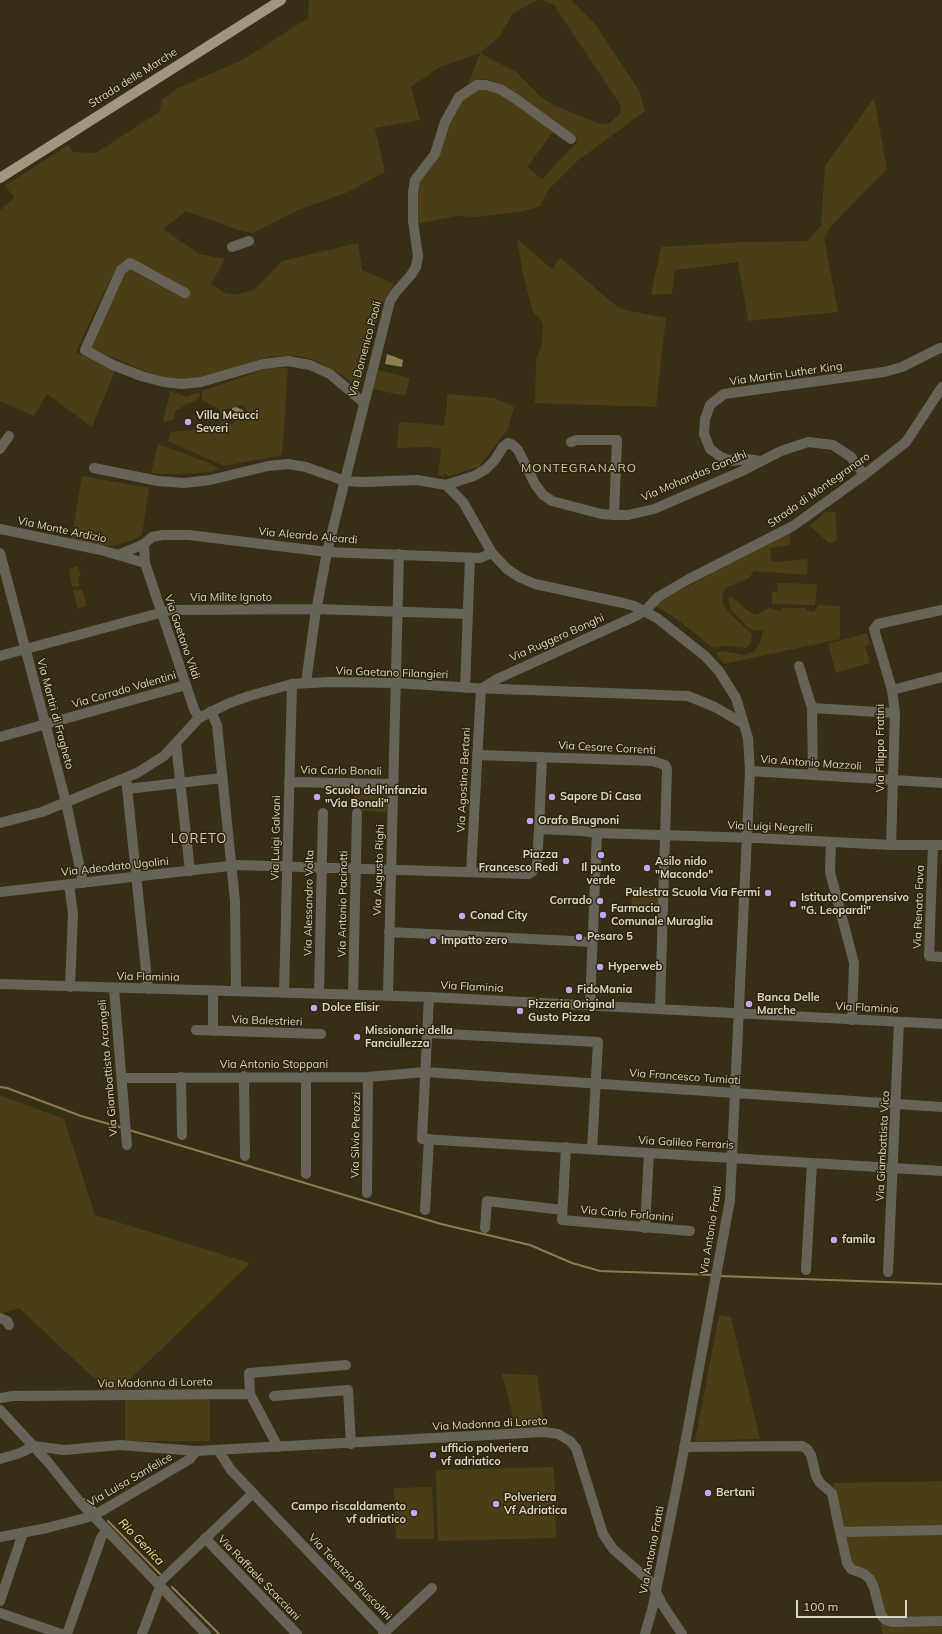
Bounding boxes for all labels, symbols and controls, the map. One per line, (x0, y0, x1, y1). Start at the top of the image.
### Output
street label: Strada delle Marche (86, 45, 180, 111)
street label: Via Domenico Paoli (346, 300, 384, 398)
street label: Via Martin Luther King (729, 360, 843, 388)
place label: Villa Meucci Severi (196, 409, 258, 435)
marker: Villa Meucci Severi (183, 417, 193, 427)
street label: Via Mohandas Gandhi (639, 448, 749, 504)
street label: Strada di Montegranaro (765, 450, 873, 530)
district label: MONTEGRANARO (521, 461, 637, 475)
street label: Via Monte Ardizio (16, 514, 108, 546)
street label: Via Aleardo Aleardi (258, 525, 358, 547)
street label: Via Milite Ignoto (190, 591, 272, 605)
street label: Via Gaetano Vildi (161, 593, 203, 681)
street label: Via Ruggero Bonghi (508, 611, 606, 665)
street label: Via Martiri di Fragheto (34, 657, 76, 771)
street label: Via Gaetano Filangieri (335, 664, 449, 682)
street label: Via Corrado Valentini (70, 669, 178, 711)
street label: Via Filippo Fratini (874, 704, 888, 792)
street label: Via Agostino Bertani (455, 727, 473, 833)
street label: Via Cesare Correnti (558, 739, 656, 757)
street label: Via Antonio Mazzoli (760, 753, 862, 773)
street label: Via Carlo Bonali (300, 764, 382, 778)
place label: Scuola dell'infanzia "Via Bonali" (325, 784, 427, 810)
place label: Sapore Di Casa (560, 790, 641, 804)
marker: Scuola dell'infanzia "Via Bonali" (312, 792, 322, 802)
marker: Sapore Di Casa (547, 792, 557, 802)
street label: Via Luigi Galvani (269, 795, 283, 881)
place label: Orafo Brugnoni (538, 814, 619, 828)
marker: Orafo Brugnoni (525, 816, 535, 826)
street label: Via Luigi Negrelli (727, 819, 813, 835)
street label: Via Augusto Righi (371, 824, 387, 916)
district label: LORETO (171, 831, 227, 847)
place label: Piazza Francesco Redi (479, 848, 558, 874)
street label: Via Alessandro Volta (301, 850, 317, 956)
street label: Via Antonio Pacinotti (335, 850, 351, 958)
marker: Il punto verde (596, 850, 606, 860)
street label: Via Adeodato Ugolini (61, 855, 169, 879)
place label: Asilo nido "Macondo" (655, 855, 713, 881)
marker: Piazza Francesco Redi (561, 856, 571, 866)
place label: Il punto verde (581, 861, 621, 887)
marker: Asilo nido "Macondo" (642, 863, 652, 873)
street label: Via Renato Fava (911, 865, 927, 949)
place label: Palestra Scuola Via Fermi (625, 886, 760, 900)
marker: Palestra Scuola Via Fermi (763, 888, 773, 898)
place label: Istituto Comprensivo "G. Leopardi" (801, 891, 909, 917)
place label: Corrado (550, 894, 592, 908)
marker: Corrado (595, 896, 605, 906)
marker: Istituto Comprensivo "G. Leopardi" (788, 899, 798, 909)
place label: Farmacia Comunale Muraglia (611, 902, 713, 928)
place label: Conad City (470, 909, 528, 923)
marker: Farmacia Comunale Muraglia (598, 910, 608, 920)
marker: Conad City (457, 911, 467, 921)
place label: Pesaro 5 (587, 930, 633, 944)
marker: Pesaro 5 (574, 932, 584, 942)
place label: Impatto zero (441, 934, 508, 948)
marker: Impatto zero (428, 936, 438, 946)
place label: Hyperweb (608, 960, 662, 974)
marker: Hyperweb (595, 962, 605, 972)
street label: Via Flaminia (116, 970, 180, 984)
street label: Via Flaminia (440, 979, 504, 995)
place label: FidoMania (577, 983, 632, 997)
marker: FidoMania (564, 985, 574, 995)
place label: Banca Delle Marche (757, 991, 820, 1017)
place label: Pizzeria Original Gusto Pizza (528, 998, 615, 1024)
street label: Via Giambattista Arcangeli (95, 999, 121, 1137)
marker: Banca Delle Marche (744, 999, 754, 1009)
street label: Via Flaminia (835, 1000, 899, 1016)
place label: Dolce Elisir (322, 1001, 379, 1015)
marker: Dolce Elisir (309, 1003, 319, 1013)
marker: Pizzeria Original Gusto Pizza (515, 1006, 525, 1016)
street label: Via Balestrieri (231, 1013, 303, 1029)
place label: Missionarie della Fanciullezza (365, 1024, 453, 1050)
marker: Missionarie della Fanciullezza (352, 1032, 362, 1042)
street label: Via Antonio Stoppani (220, 1058, 328, 1072)
street label: Via Francesco Tumiati (629, 1067, 741, 1087)
street label: Via Giambattista Vico (874, 1090, 892, 1202)
street label: Via Silvio Perozzi (349, 1092, 363, 1178)
street label: Via Galileo Ferraris (638, 1134, 734, 1152)
street label: Via Antonio Fratti (697, 1185, 725, 1275)
street label: Via Carlo Forlanini (580, 1203, 674, 1225)
place label: famila (842, 1233, 875, 1247)
marker: famila (829, 1235, 839, 1245)
street label: Via Madonna di Loreto (97, 1375, 213, 1391)
street label: Via Madonna di Loreto (432, 1414, 548, 1434)
place label: ufficio polveriera vf adriatico (441, 1442, 529, 1468)
street label: Via Luisa Sanfelice (85, 1450, 175, 1510)
marker: ufficio polveriera vf adriatico (428, 1450, 438, 1460)
place label: Bertani (716, 1486, 755, 1500)
marker: Bertani (703, 1488, 713, 1498)
place label: Polveriera Vf Adriatica (504, 1491, 567, 1517)
marker: Polveriera Vf Adriatica (491, 1499, 501, 1509)
place label: Campo riscaldamento vf adriatico (291, 1500, 406, 1526)
street label: Via Antonio Fratti (637, 1505, 667, 1595)
marker: Campo riscaldamento vf adriatico (409, 1508, 419, 1518)
water label: Rio Genica (115, 1516, 167, 1568)
street label: Via Terenzio Bruscolini (305, 1531, 395, 1623)
street label: Via Raffaele Scacciani (215, 1533, 303, 1623)
scale bar (798, 1592, 909, 1618)
text: 100 m (803, 1599, 838, 1614)

